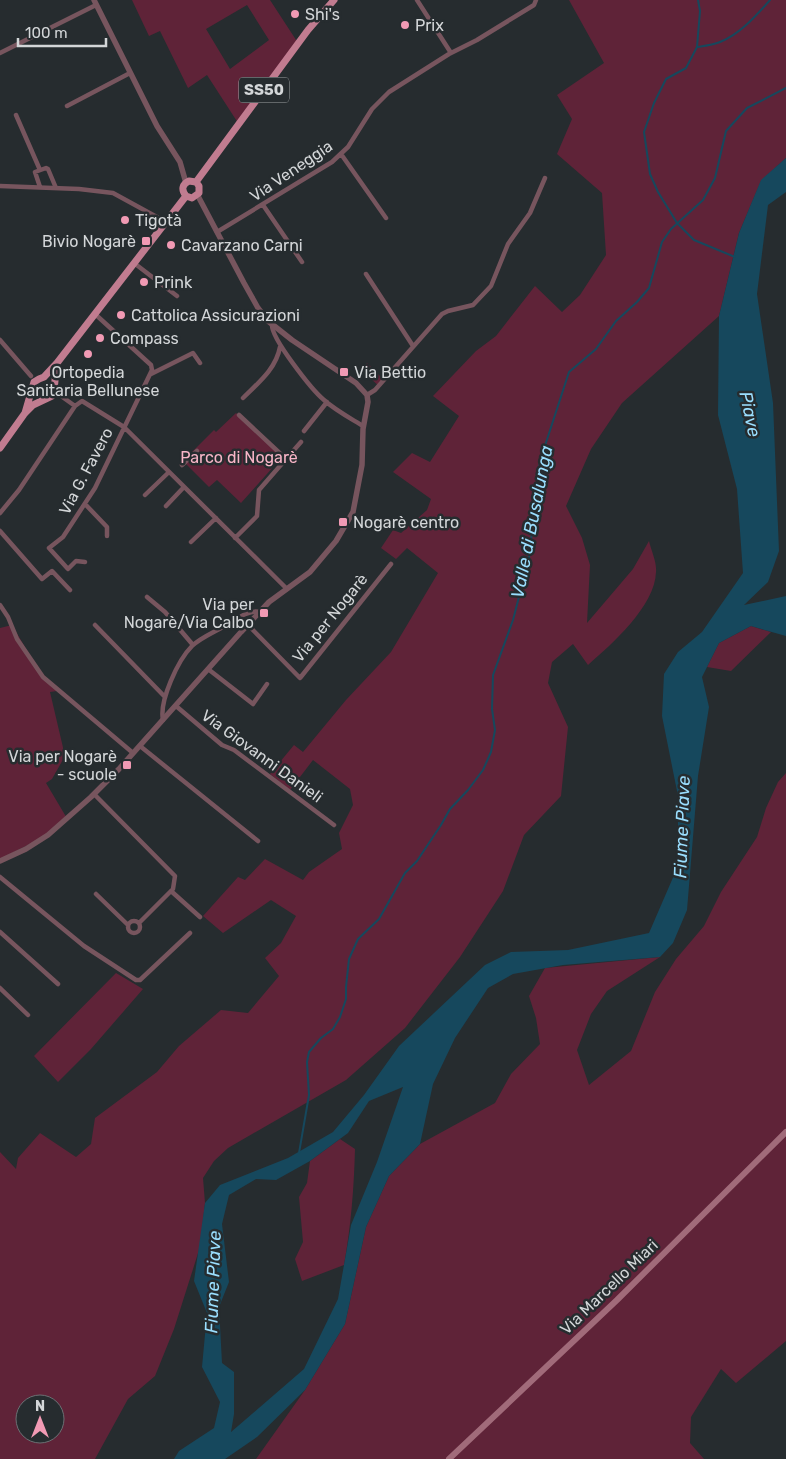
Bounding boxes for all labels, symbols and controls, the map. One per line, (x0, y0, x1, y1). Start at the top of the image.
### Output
place label: Shi's (305, 5, 340, 24)
marker: Shi's (289, 8, 301, 20)
scale bar (18, 15, 105, 47)
place label: Prix (415, 16, 444, 35)
marker: Prix (399, 19, 411, 31)
text: 100 m (25, 24, 67, 42)
road number: SS50 (239, 78, 289, 102)
street label: Via Veneggia (246, 136, 336, 206)
place label: Tigotà (135, 211, 182, 230)
marker: Tigotà (119, 214, 131, 226)
place label: Bivio Nogarè (42, 232, 136, 251)
marker: Bivio Nogarè (140, 235, 152, 247)
place label: Cavarzano Carni (181, 236, 303, 255)
marker: Cavarzano Carni (165, 239, 177, 251)
place label: Prink (154, 273, 193, 292)
marker: Prink (138, 276, 150, 288)
place label: Cattolica Assicurazioni (131, 306, 300, 325)
marker: Cattolica Assicurazioni (115, 309, 127, 321)
place label: Compass (110, 329, 179, 348)
marker: Compass (94, 332, 106, 344)
marker: Ortopedia Sanitaria Bellunese (82, 348, 94, 360)
place label: Ortopedia Sanitaria Bellunese (17, 363, 160, 400)
place label: Via Bettio (354, 363, 426, 382)
marker: Via Bettio (338, 366, 350, 378)
water label: Piave (734, 389, 766, 439)
street label: Via G. Favero (55, 424, 117, 518)
water label: Valle di Busalunga (506, 443, 558, 600)
park label: Parco di Nogarè (180, 448, 298, 467)
place label: Nogarè centro (353, 513, 459, 532)
marker: Nogarè centro (337, 516, 349, 528)
street label: Via per Nogarè (288, 570, 372, 666)
place label: Via per Nogarè/Via Calbo (124, 595, 254, 632)
marker: Via per Nogarè/Via Calbo (258, 607, 270, 619)
street label: Via Giovanni Danieli (198, 706, 326, 806)
place label: Via per Nogarè - scuole (8, 747, 117, 784)
marker: Via per Nogarè - scuole (121, 759, 133, 771)
water label: Fiume Piave (669, 775, 695, 879)
water label: Fiume Piave (200, 1230, 226, 1334)
street label: Via Marcello Miari (556, 1236, 662, 1338)
north arrow (15, 1394, 65, 1444)
text: N (35, 1398, 45, 1415)

